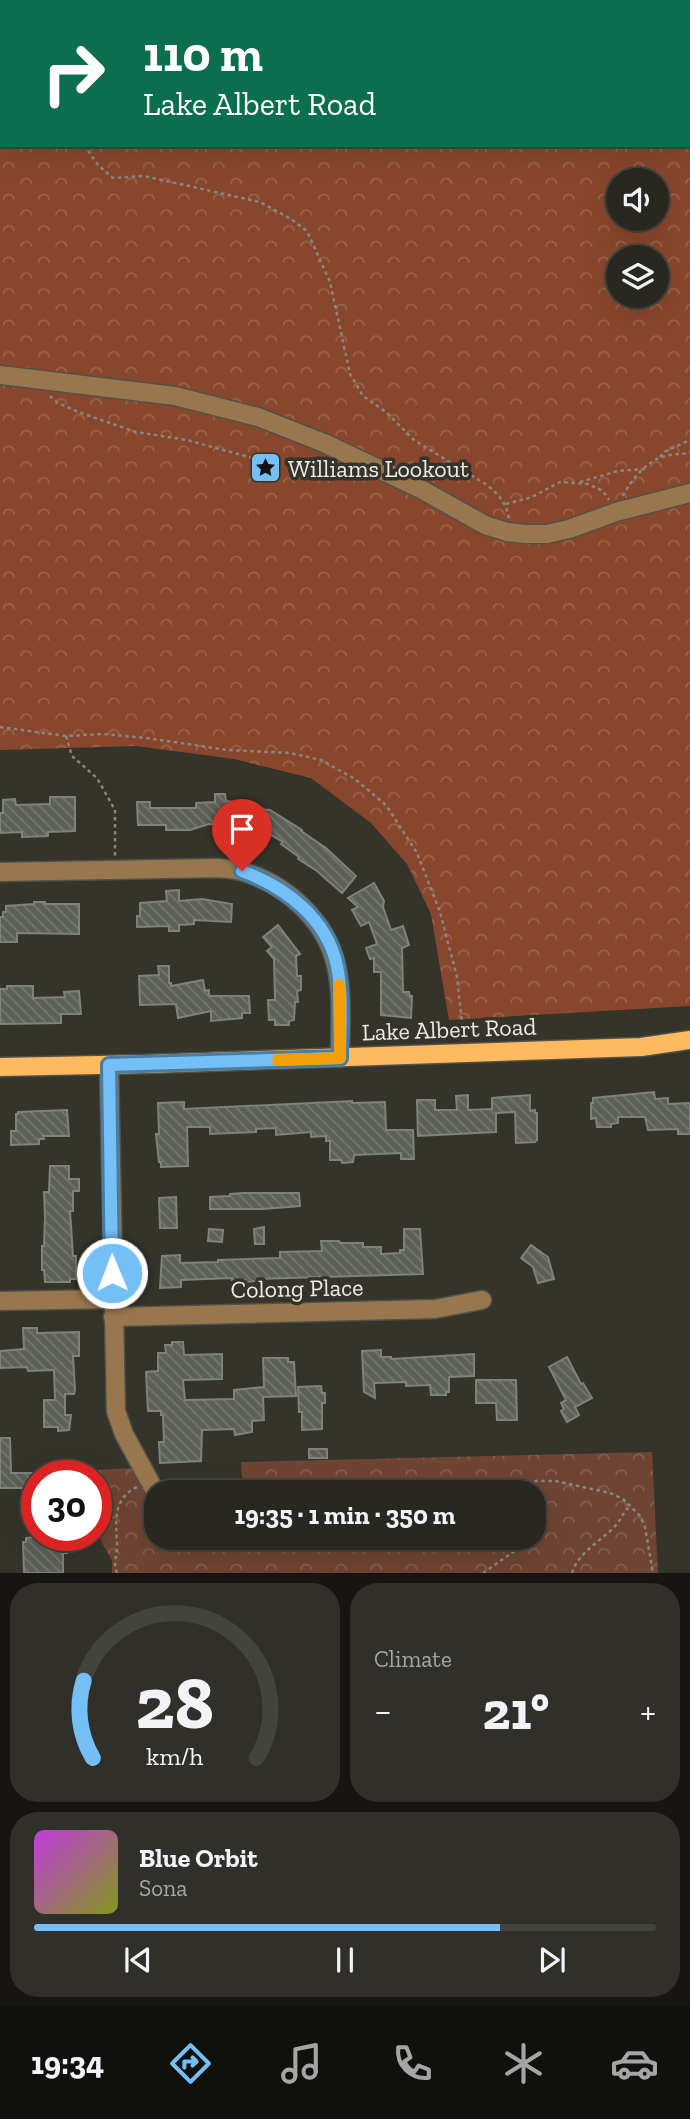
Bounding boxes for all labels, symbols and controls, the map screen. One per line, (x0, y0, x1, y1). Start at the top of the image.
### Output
text: 110 m (143, 25, 263, 84)
icon: right (28, 28, 119, 119)
text: Lake Albert Road (143, 85, 376, 123)
map controls (606, 168, 669, 308)
button: sound (606, 168, 669, 231)
button: layers (606, 245, 669, 308)
place icon: Williams Lookout (248, 451, 282, 485)
place label: Williams Lookout (288, 454, 469, 483)
pin (212, 799, 272, 871)
icon: arrive (223, 810, 261, 848)
street label: Lake Albert Road (361, 1011, 537, 1047)
position arrow (75, 1236, 149, 1310)
street label: Colong Place (230, 1272, 364, 1304)
speed limit sign: 30 (21, 1460, 112, 1551)
text: 19:35 · 1 min · 350 m (234, 1499, 456, 1531)
text: Climate (374, 1645, 452, 1673)
text: 28 (136, 1660, 214, 1748)
text: 21° (482, 1680, 549, 1742)
text: − (374, 1688, 392, 1734)
text: + (640, 1688, 656, 1734)
text: km/h (146, 1741, 204, 1771)
text: Blue Orbit (139, 1842, 258, 1874)
text: Sona (139, 1874, 187, 1902)
icon: previous (119, 1941, 157, 1979)
icon: pause (326, 1941, 364, 1979)
icon: next (533, 1941, 571, 1979)
icon: directions (166, 2039, 215, 2088)
icon: music (277, 2039, 326, 2088)
icon: phone (388, 2039, 437, 2088)
icon: climate (499, 2039, 548, 2088)
icon: car (610, 2039, 659, 2088)
text: 19:34 (31, 2044, 104, 2082)

